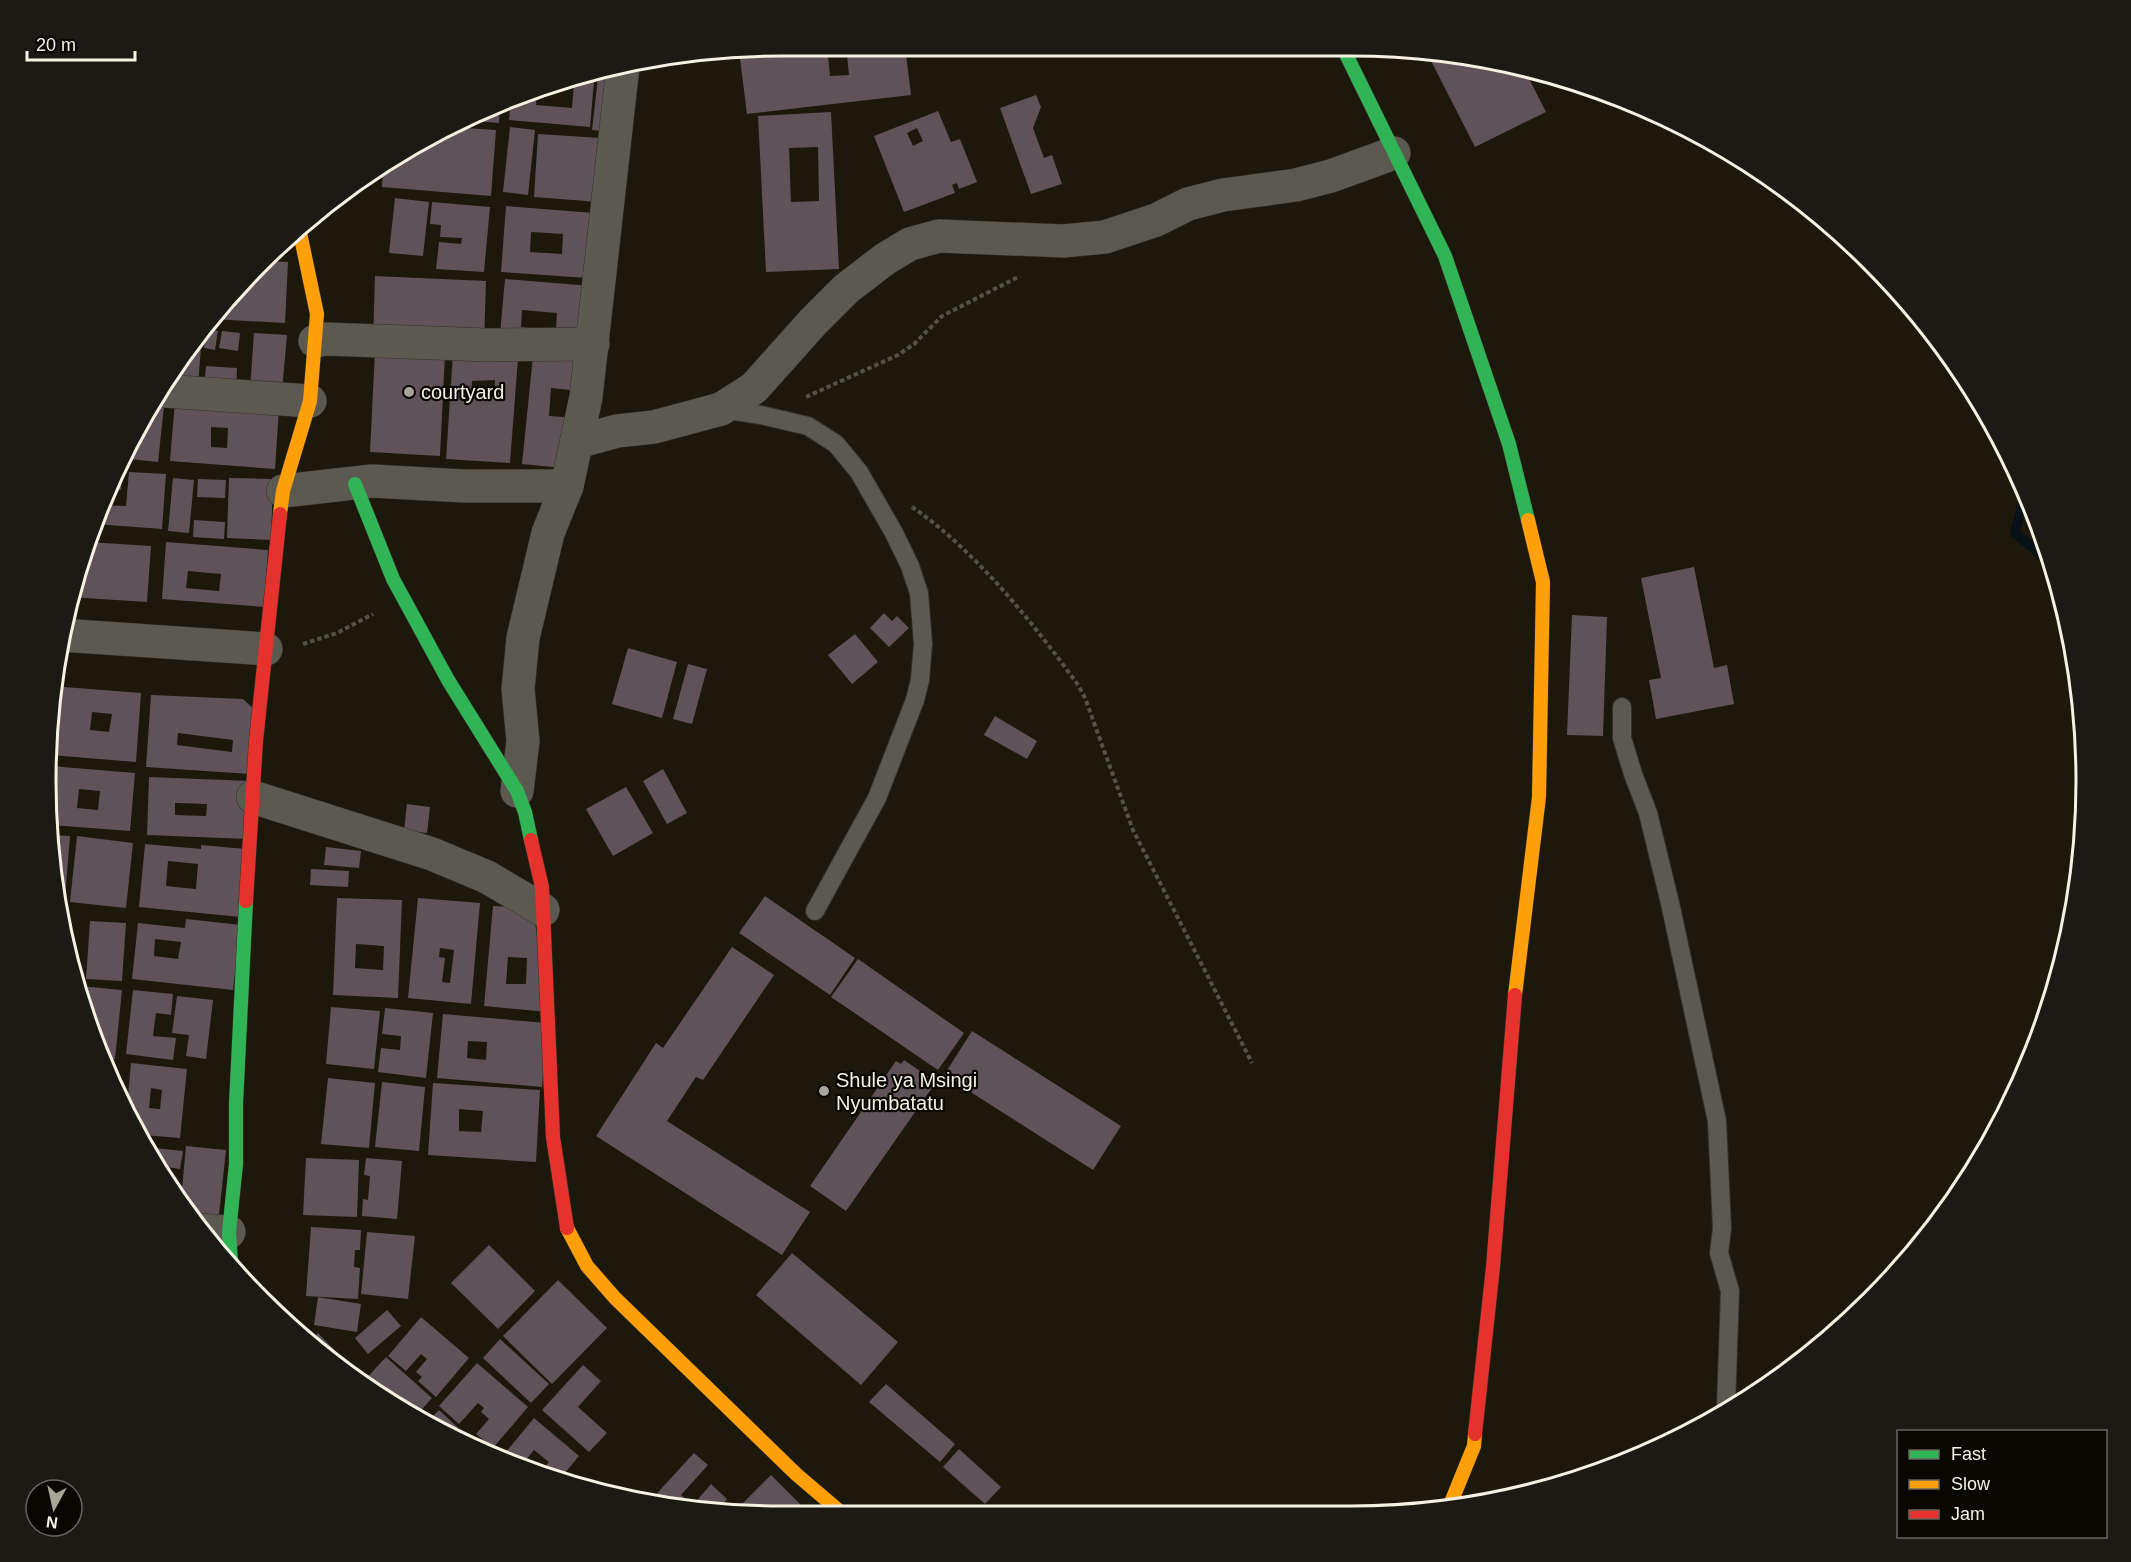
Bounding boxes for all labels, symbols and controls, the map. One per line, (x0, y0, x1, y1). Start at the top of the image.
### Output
scale bar (27, 24, 135, 62)
text: 20 m (36, 35, 76, 55)
place label: courtyard (421, 381, 504, 403)
marker: courtyard (402, 385, 416, 399)
place label: Shule ya Msingi Nyumbatatu (836, 1069, 977, 1114)
marker: Shule ya Msingi Nyumbatatu (817, 1084, 831, 1098)
legend (1897, 1430, 2107, 1538)
text: Fast (1951, 1444, 1986, 1464)
text: Slow (1951, 1474, 1991, 1494)
north arrow (24, 1478, 84, 1538)
text: Jam (1951, 1504, 1985, 1524)
text: N (45, 1513, 59, 1532)

